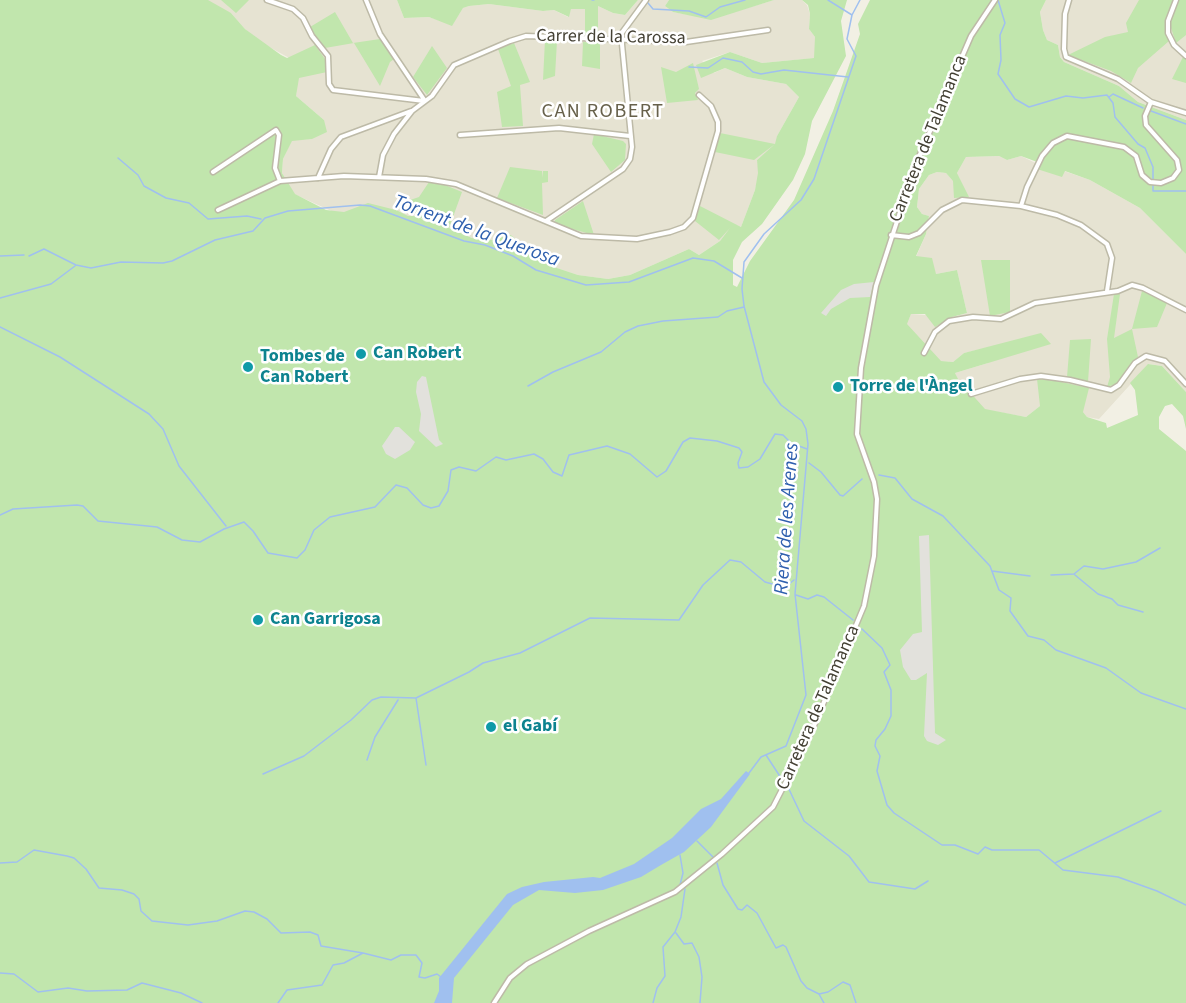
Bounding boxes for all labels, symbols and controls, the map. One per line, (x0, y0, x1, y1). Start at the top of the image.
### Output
street label: Carrer de la Carossa (536, 26, 686, 50)
street label: Carretera de Talamanca (886, 52, 972, 226)
district label: CAN ROBERT (541, 101, 665, 125)
water label: Torrent de la Querosa (389, 191, 563, 273)
place label: Can Robert (373, 343, 461, 365)
place label: Tombes de Can Robert (260, 346, 348, 388)
marker: Can Robert (354, 347, 368, 361)
marker: Tombes de Can Robert (241, 360, 255, 374)
place label: Torre de l'Àngel (850, 376, 973, 398)
marker: Torre de l'Àngel (831, 380, 845, 394)
water label: Riera de les Arenes (771, 442, 805, 596)
place label: Can Garrigosa (270, 609, 381, 631)
marker: Can Garrigosa (251, 613, 265, 627)
street label: Carretera de Talamanca (773, 622, 865, 794)
place label: el Gabí (503, 716, 557, 738)
marker: el Gabí (484, 720, 498, 734)

